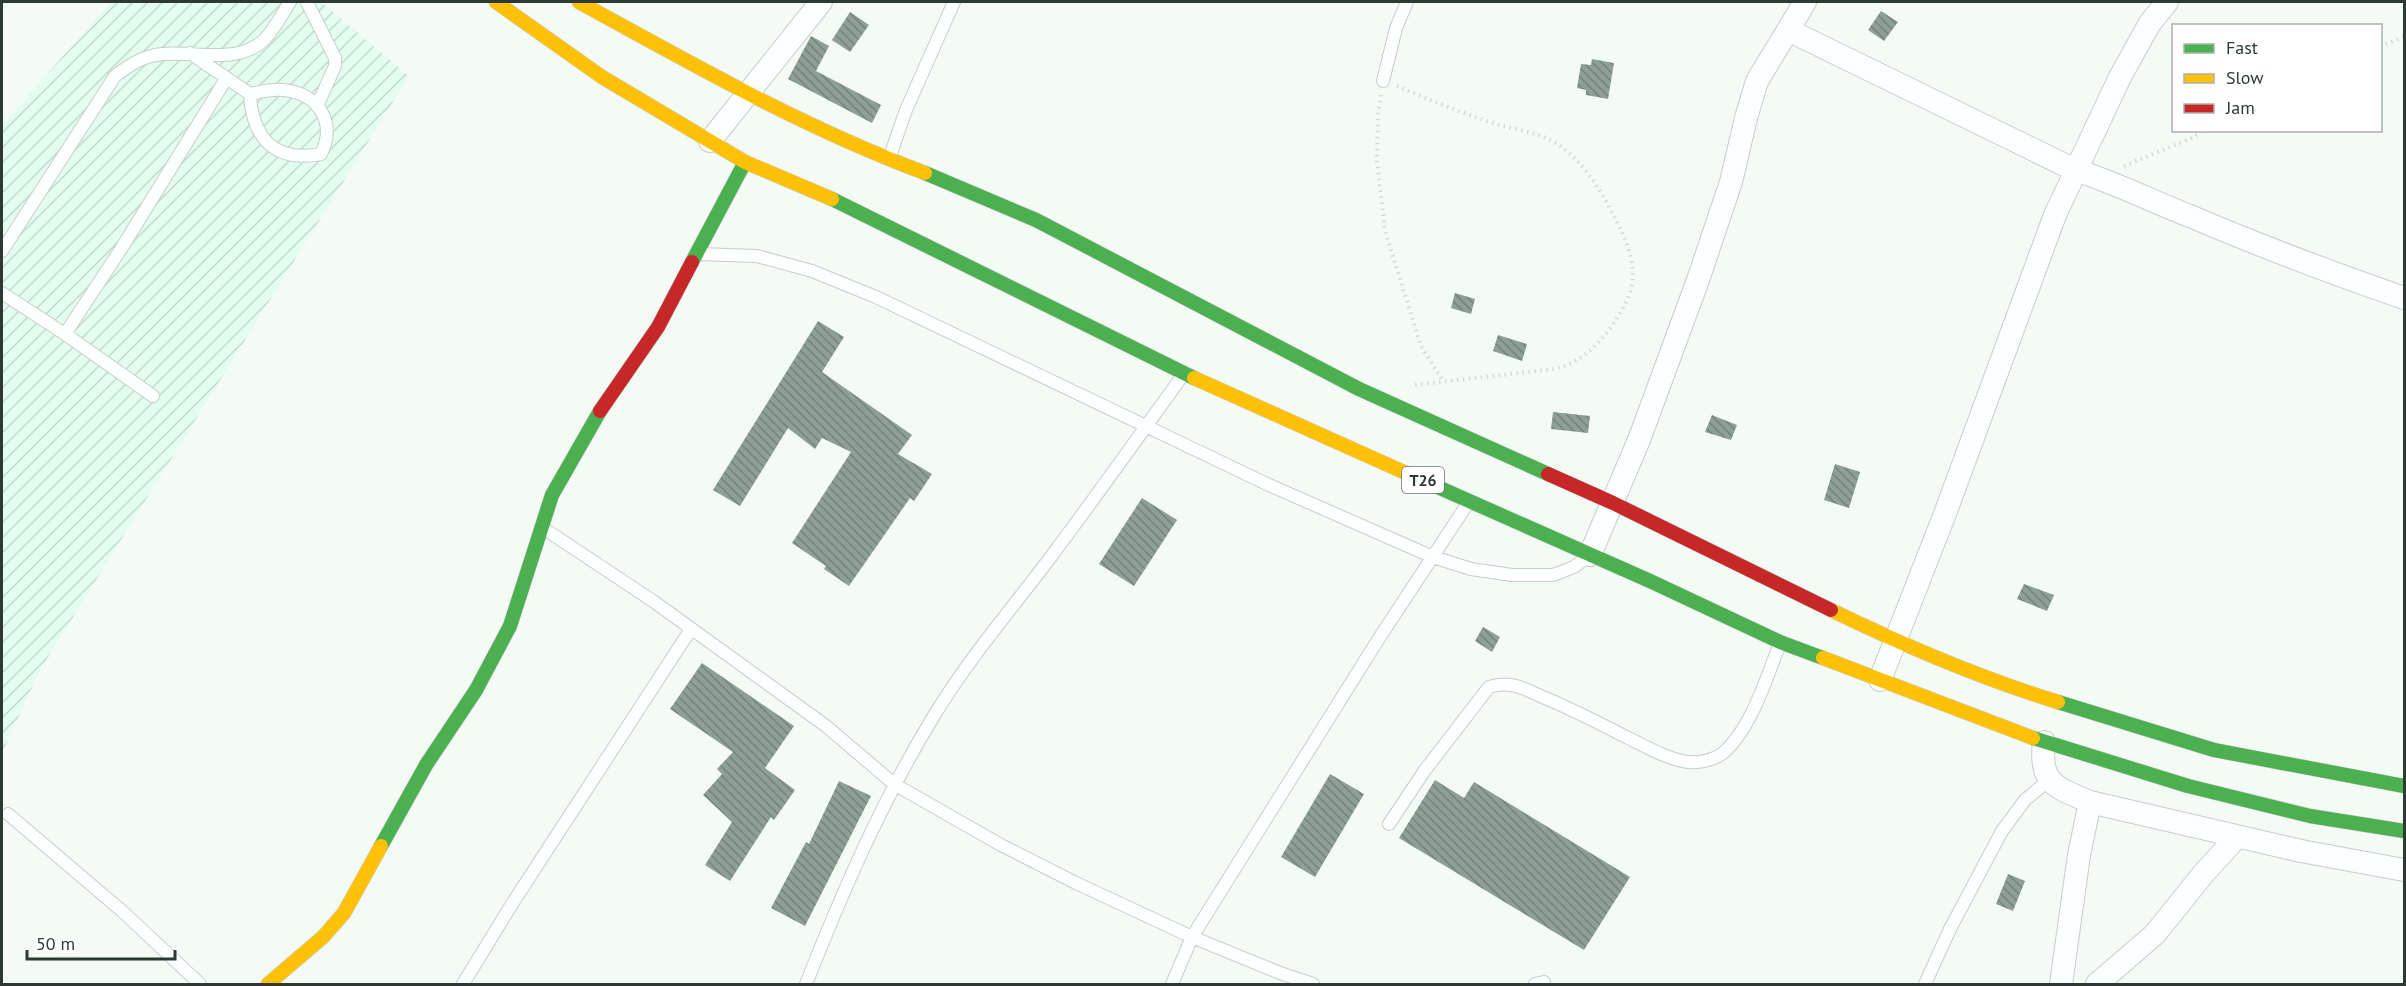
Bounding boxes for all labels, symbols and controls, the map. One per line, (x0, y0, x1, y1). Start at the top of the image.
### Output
legend (2172, 24, 2382, 132)
text: Fast (2226, 36, 2258, 59)
text: Slow (2226, 66, 2264, 89)
text: Jam (2225, 96, 2255, 119)
road number: T26 (1402, 467, 1444, 493)
scale bar (27, 923, 176, 961)
text: 50 m (36, 932, 75, 955)

